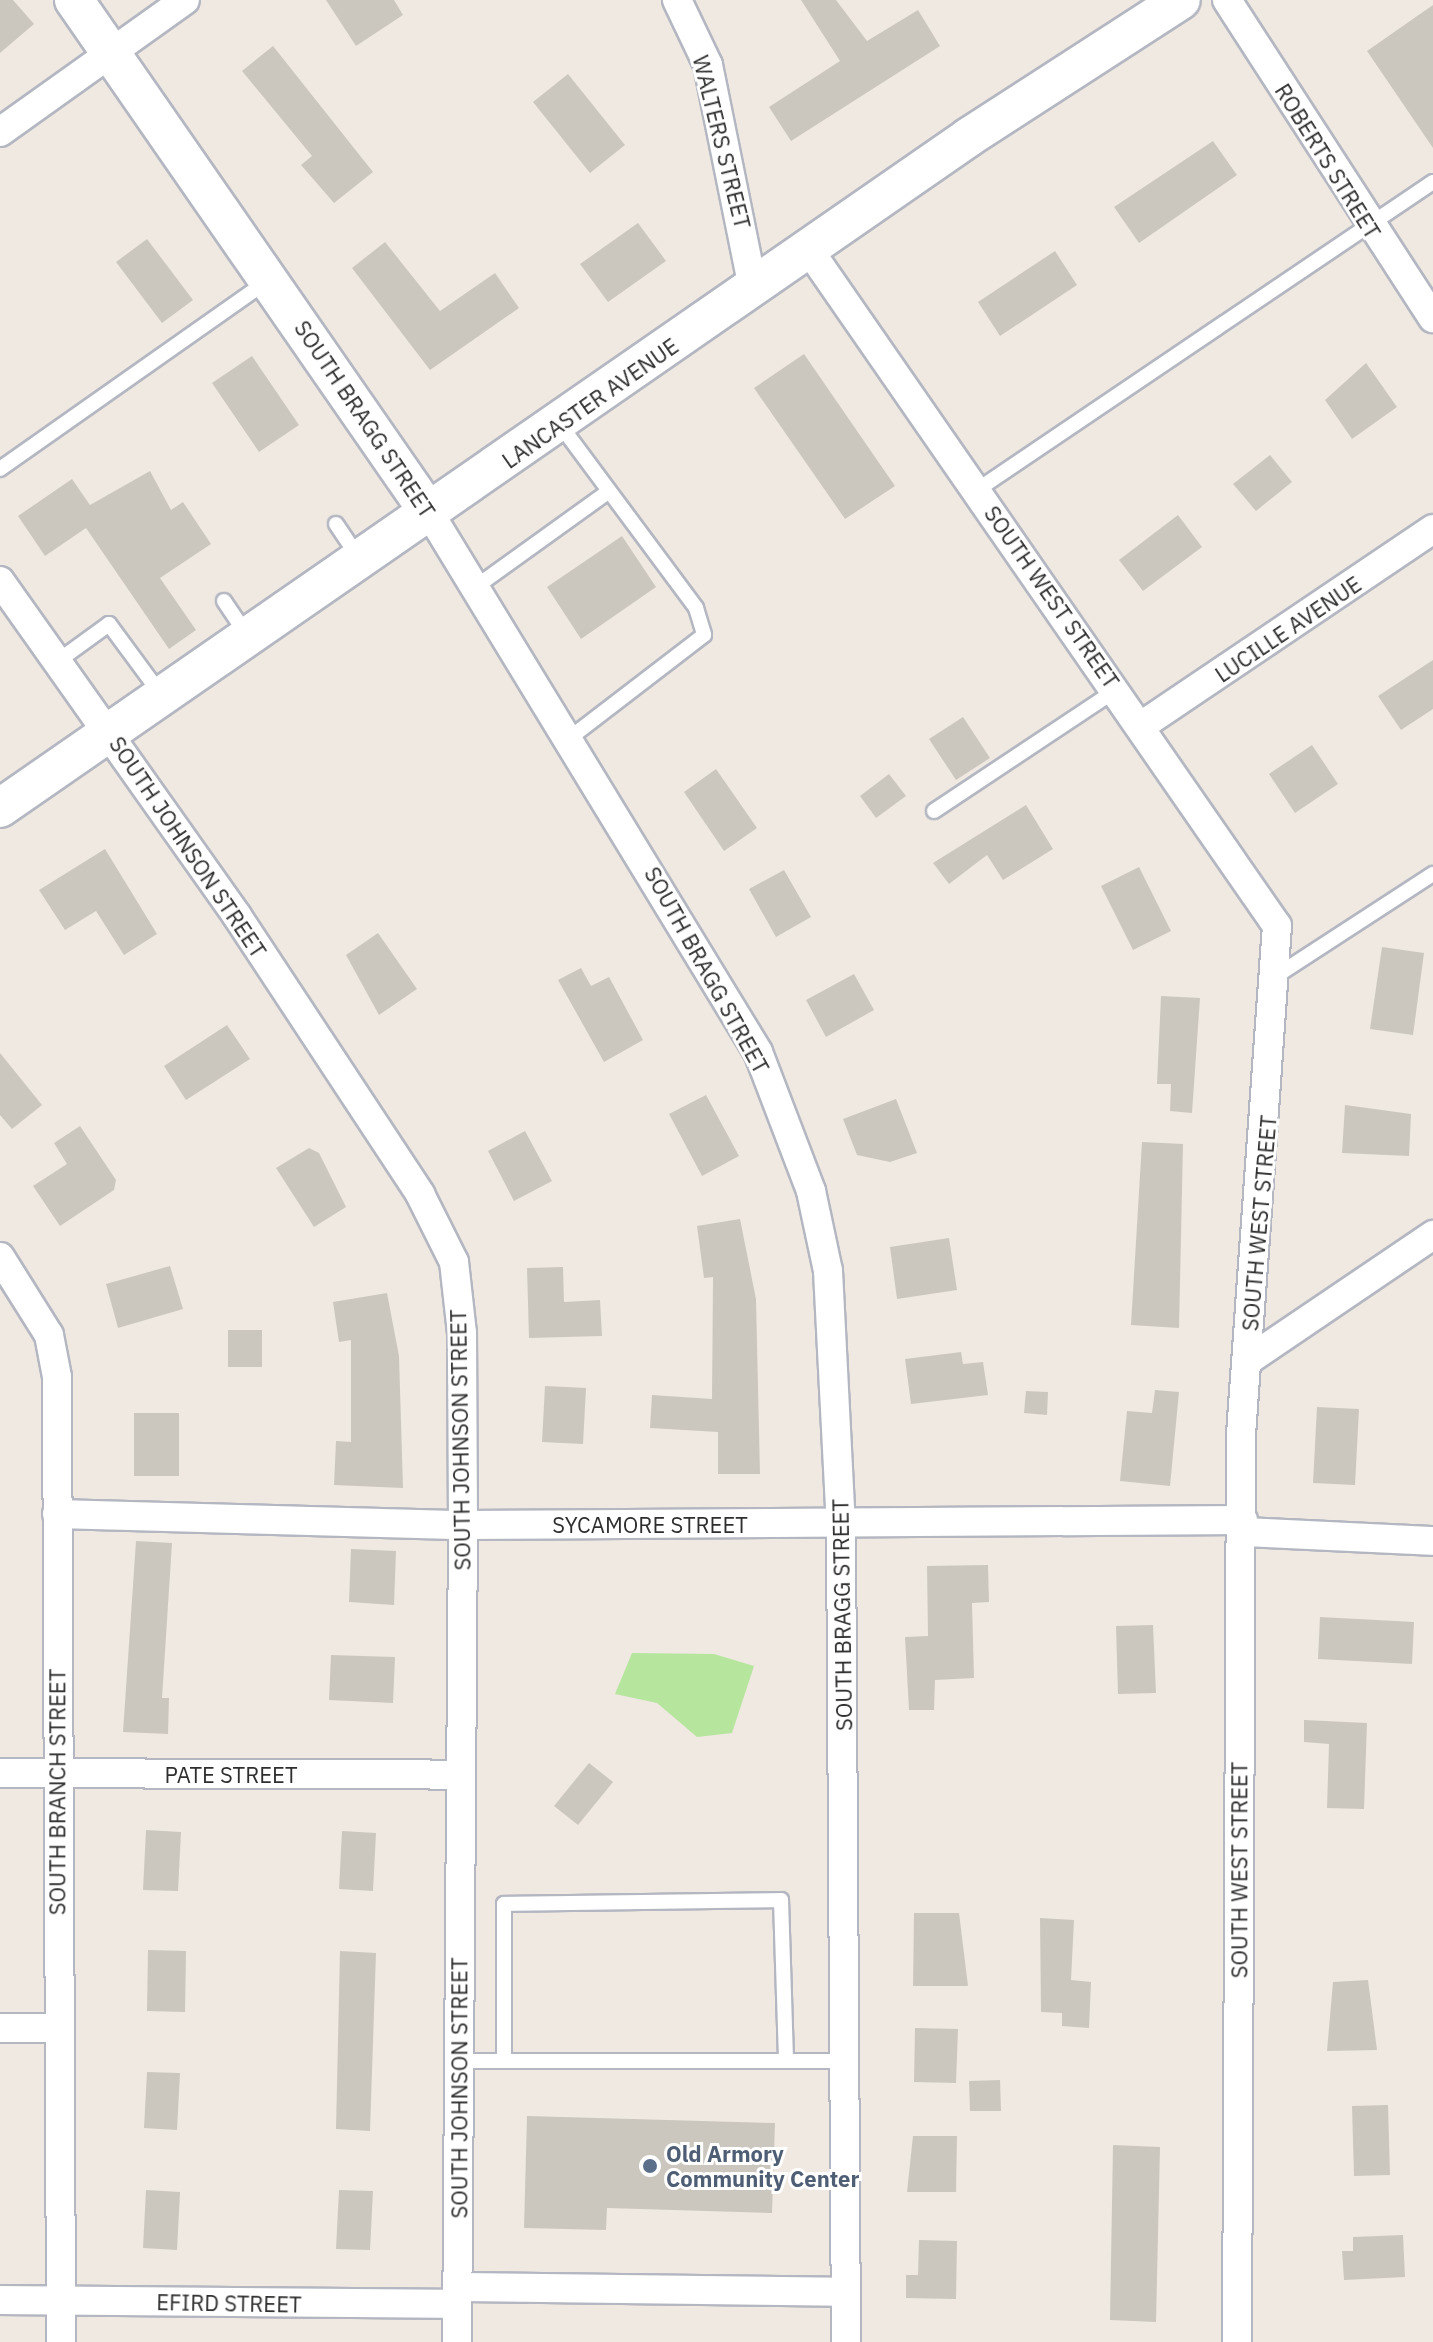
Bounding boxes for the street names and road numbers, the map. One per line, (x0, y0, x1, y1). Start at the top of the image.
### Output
street label: WALTERS STREET (688, 52, 756, 232)
street label: ROBERTS STREET (1270, 79, 1386, 243)
street label: SOUTH BRAGG STREET (289, 315, 441, 523)
street label: LANCASTER AVENUE (497, 332, 683, 474)
street label: SOUTH WEST STREET (979, 501, 1125, 693)
street label: LUCILLE AVENUE (1210, 570, 1366, 688)
street label: SOUTH JOHNSON STREET (104, 731, 272, 963)
street label: SOUTH BRAGG STREET (639, 862, 775, 1078)
street label: SOUTH WEST STREET (1236, 1114, 1282, 1332)
street label: SOUTH JOHNSON STREET (445, 1309, 475, 1571)
street label: SOUTH BRAGG STREET (827, 1499, 857, 1731)
street label: SYCAMORE STREET (552, 1512, 748, 1538)
street label: SOUTH BRANCH STREET (44, 1669, 70, 1915)
street label: PATE STREET (164, 1762, 298, 1788)
street label: SOUTH WEST STREET (1226, 1762, 1252, 1978)
street label: SOUTH JOHNSON STREET (446, 1957, 472, 2219)
street label: EFIRD STREET (156, 2289, 302, 2317)

